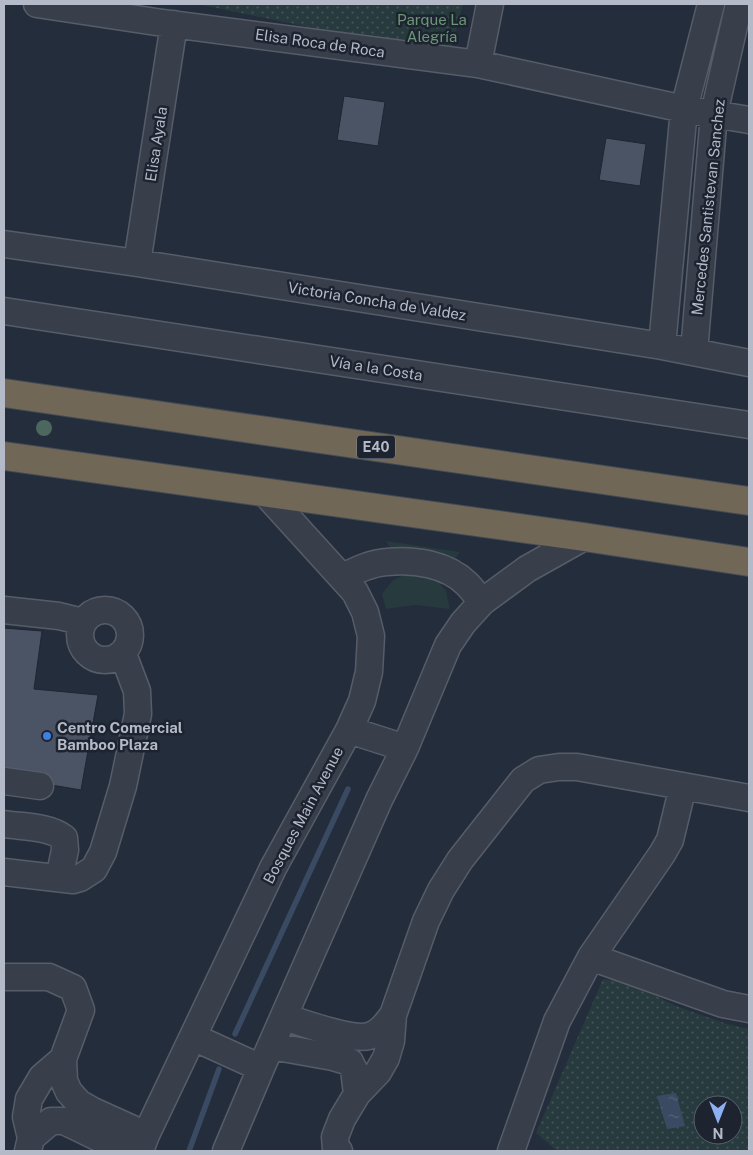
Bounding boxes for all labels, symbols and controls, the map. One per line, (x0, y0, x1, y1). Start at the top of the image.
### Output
park label: Parque La Alegría (397, 11, 467, 45)
street label: Elisa Roca de Roca (254, 25, 386, 61)
street label: Mercedes Santistevan Sanchez (688, 98, 728, 316)
street label: Elisa Ayala (142, 105, 170, 183)
street label: Victoria Concha de Valdez (287, 279, 467, 323)
street label: Vía a la Costa (328, 352, 424, 384)
road number: E40 (357, 436, 395, 458)
place label: Centro Comercial Bamboo Plaza (57, 719, 183, 753)
marker: Centro Comercial Bamboo Plaza (41, 730, 53, 742)
street label: Bosques Main Avenue (260, 744, 346, 886)
north arrow (693, 1095, 743, 1145)
text: N (713, 1125, 723, 1141)

